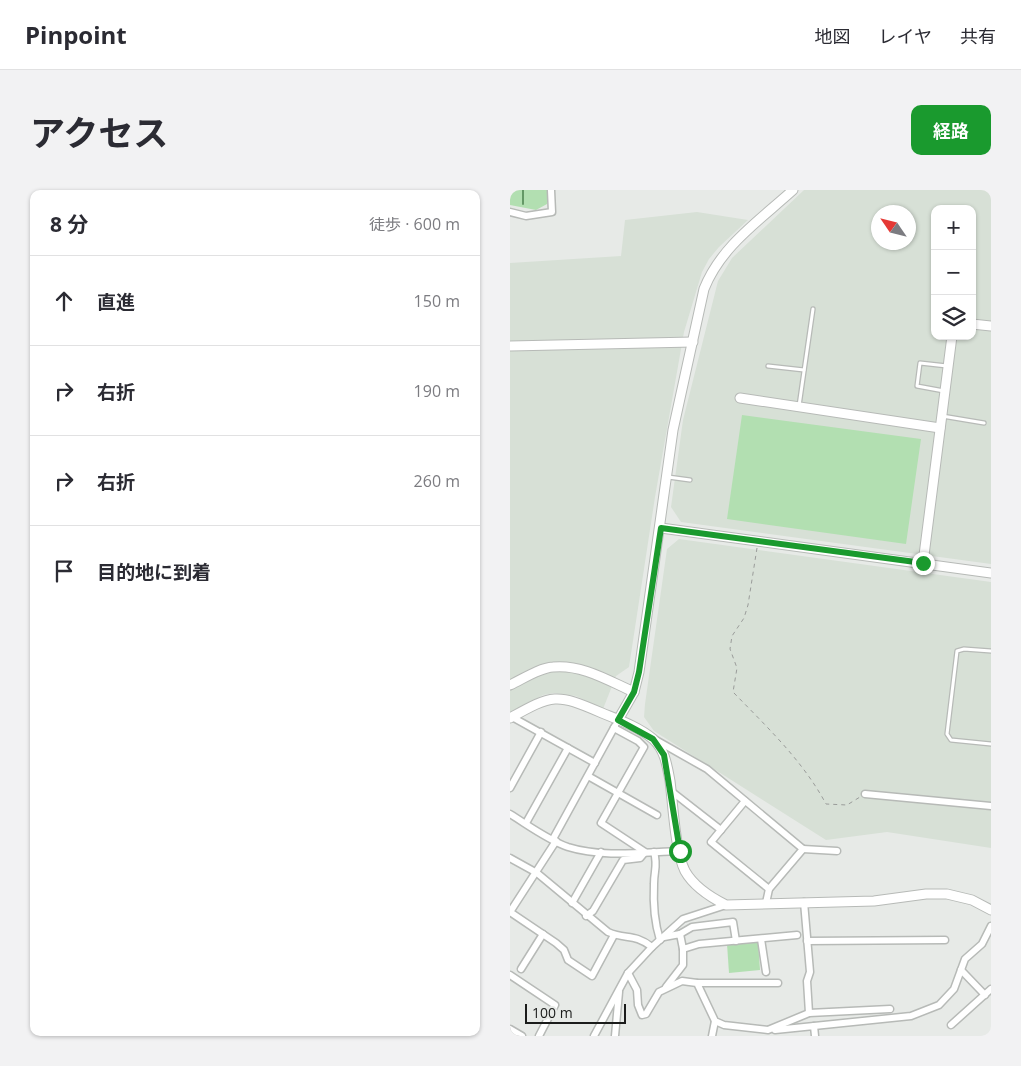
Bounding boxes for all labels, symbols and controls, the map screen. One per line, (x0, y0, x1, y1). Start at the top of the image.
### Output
text: Pinpoint (25, 18, 127, 51)
text: 地図 (815, 24, 851, 48)
text: レイヤ (879, 24, 932, 48)
text: 共有 (960, 24, 996, 48)
button: 経路 (911, 105, 991, 155)
text: アクセス (30, 109, 168, 156)
north arrow (871, 205, 916, 250)
map controls (931, 205, 976, 340)
button: + (931, 205, 976, 250)
text: 8 分 (50, 210, 88, 238)
text: 徒歩 · 600 m (369, 213, 460, 235)
button: − (931, 250, 976, 295)
icon: ahead (50, 287, 78, 315)
text: 直進 (97, 289, 135, 315)
text: 150 m (414, 290, 460, 312)
button: layers (931, 295, 976, 340)
icon: right (50, 377, 78, 405)
text: 右折 (97, 379, 135, 405)
text: 190 m (414, 380, 460, 402)
icon: right (50, 467, 78, 495)
text: 右折 (97, 469, 135, 495)
text: 260 m (414, 470, 460, 492)
route end (912, 552, 935, 575)
icon: arrive (50, 557, 78, 585)
text: 目的地に到着 (97, 559, 211, 585)
route start (669, 840, 692, 863)
scale bar (525, 1001, 626, 1024)
text: 100 m (532, 1003, 573, 1022)

